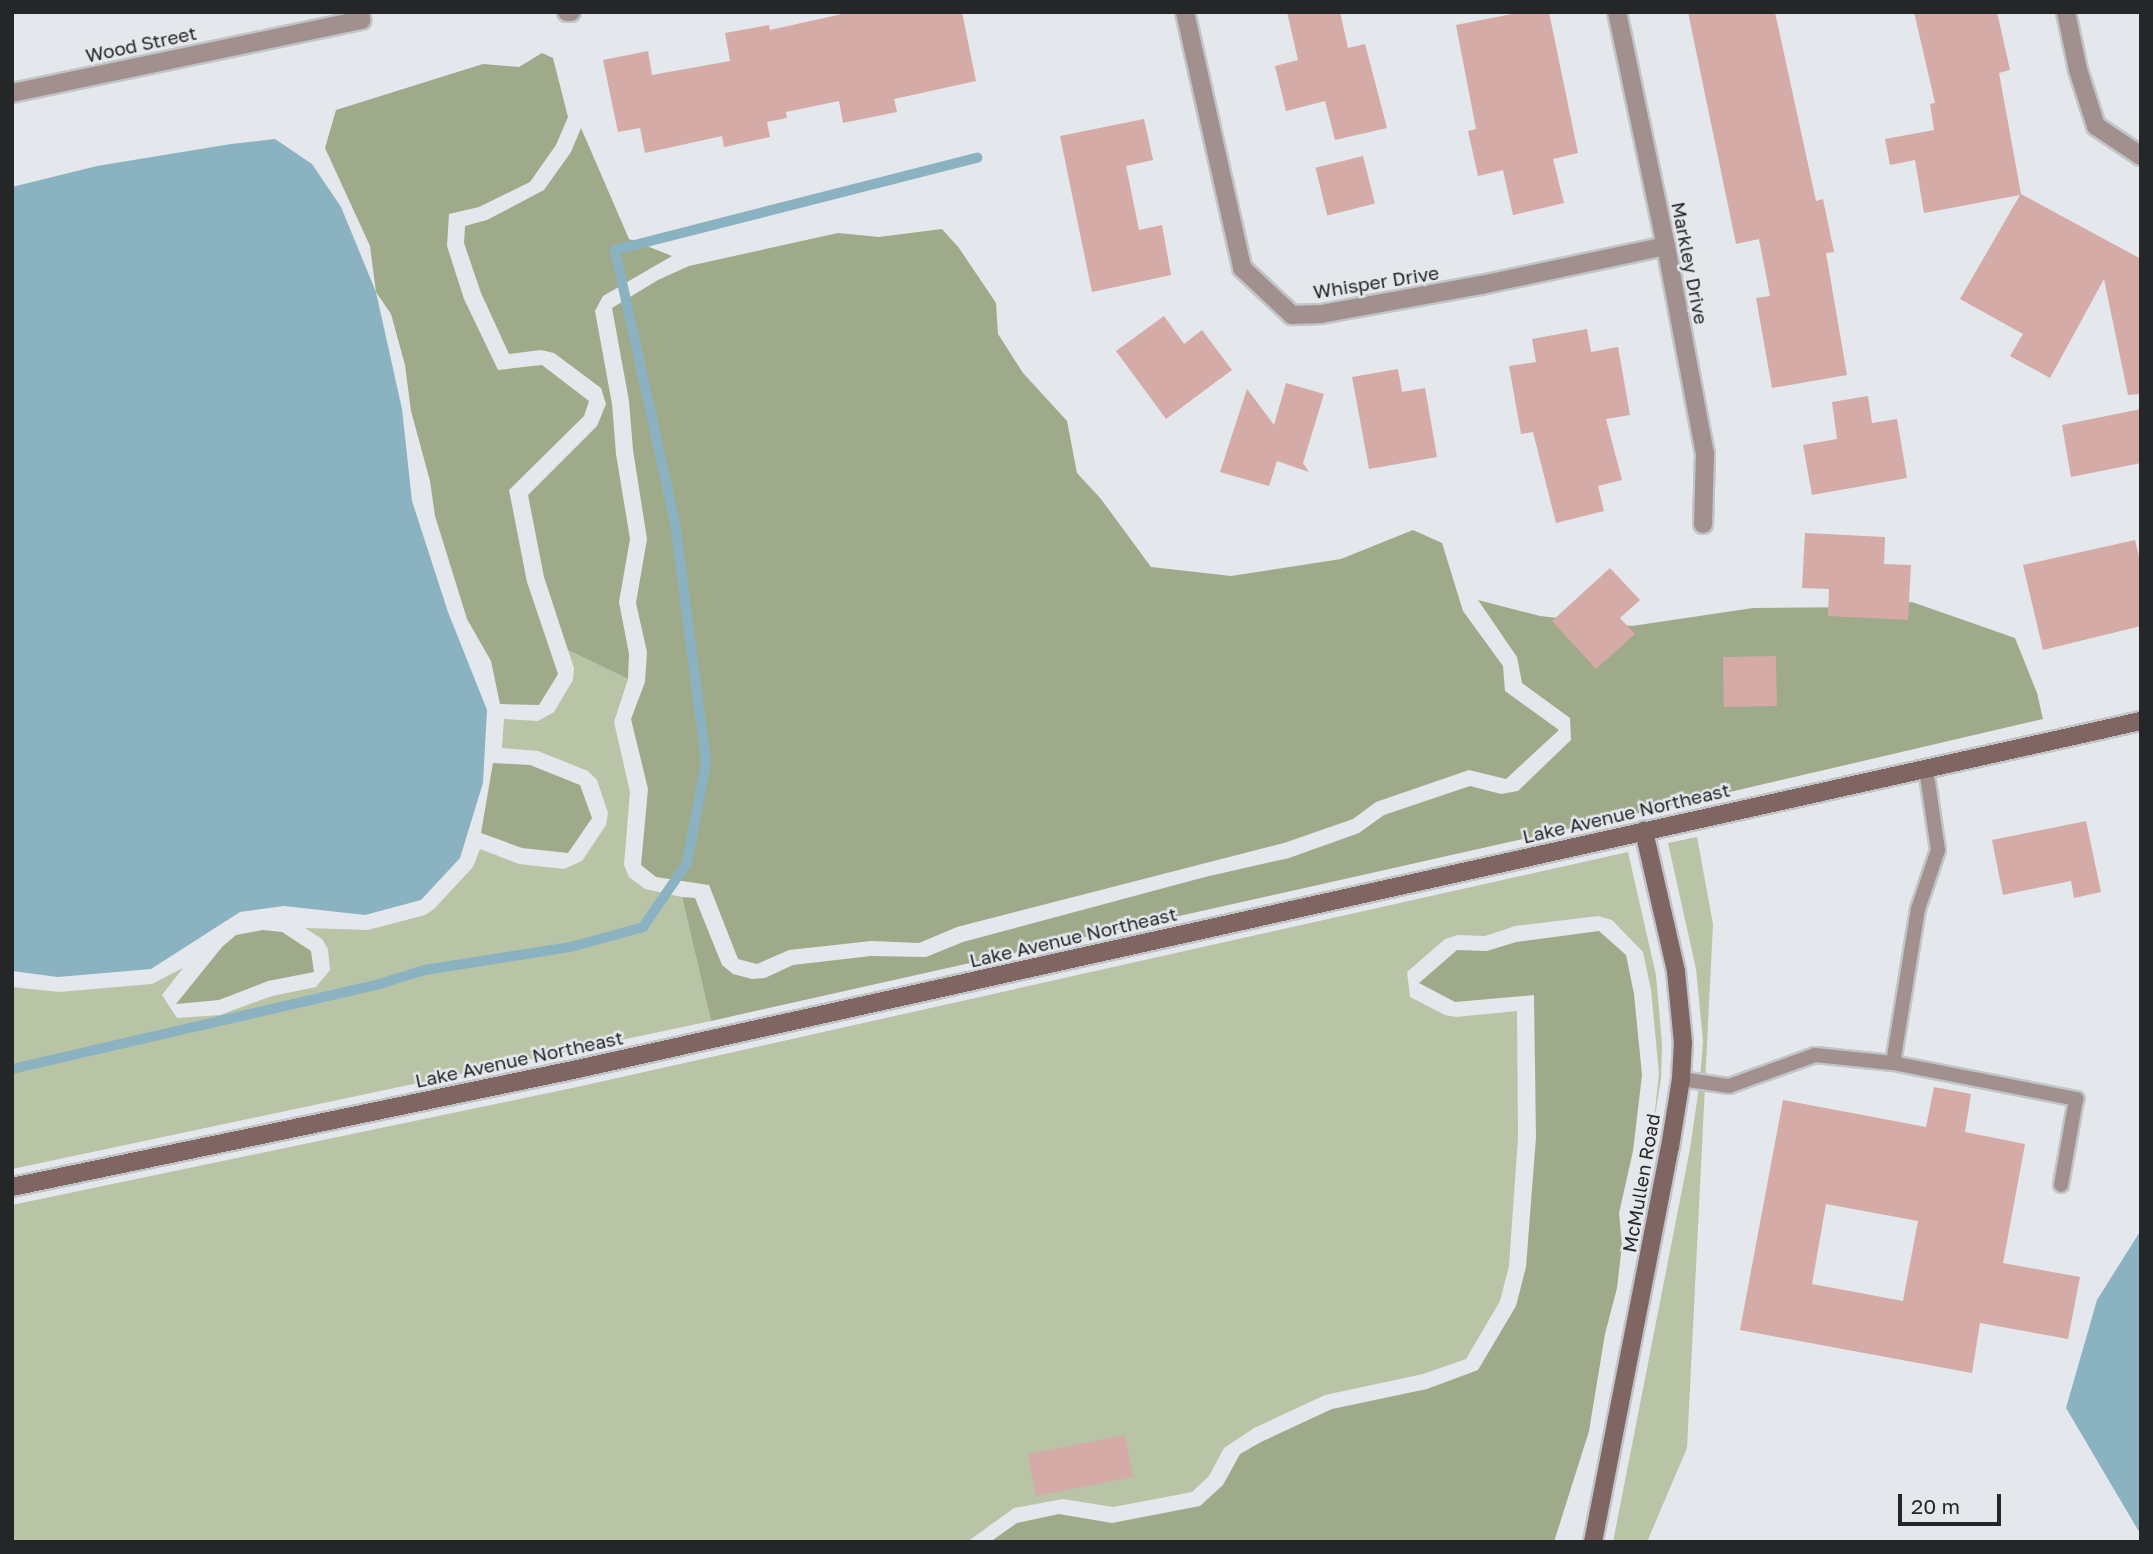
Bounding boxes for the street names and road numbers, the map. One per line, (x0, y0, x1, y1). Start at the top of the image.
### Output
street label: Wood Street (83, 21, 199, 67)
street label: Markley Drive (1667, 200, 1713, 326)
street label: Whisper Drive (1311, 261, 1441, 303)
street label: Lake Avenue Northeast (1520, 778, 1732, 848)
street label: Lake Avenue Northeast (967, 902, 1179, 972)
street label: Lake Avenue Northeast (413, 1026, 625, 1092)
street label: McMullen Road (1618, 1112, 1664, 1254)

